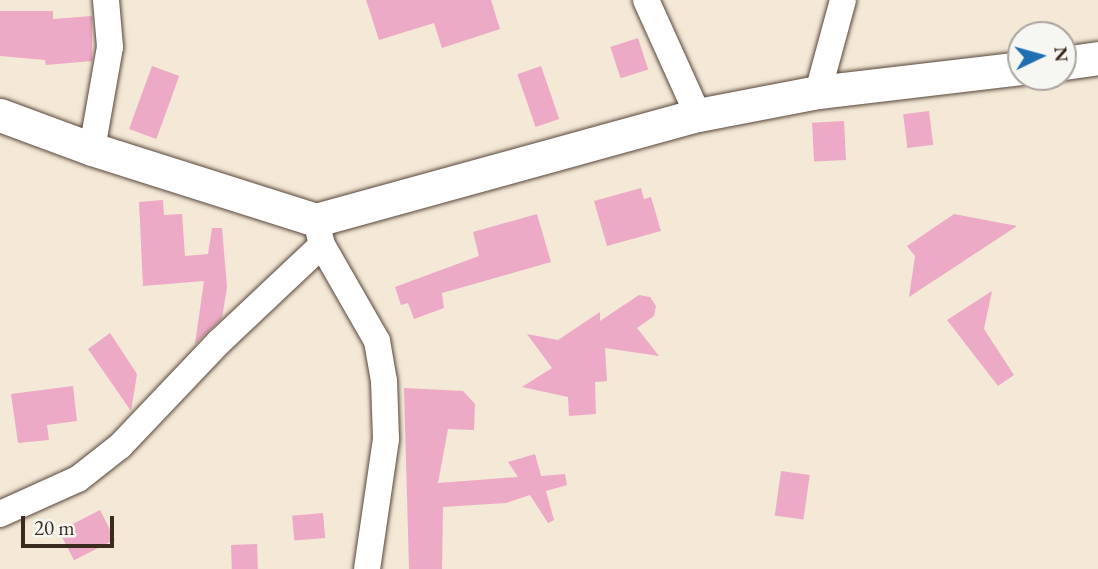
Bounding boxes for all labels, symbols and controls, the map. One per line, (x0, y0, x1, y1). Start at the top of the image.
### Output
north arrow (1007, 21, 1077, 91)
text: N (1048, 46, 1075, 63)
scale bar (24, 503, 117, 546)
text: 20 m (34, 514, 75, 541)

